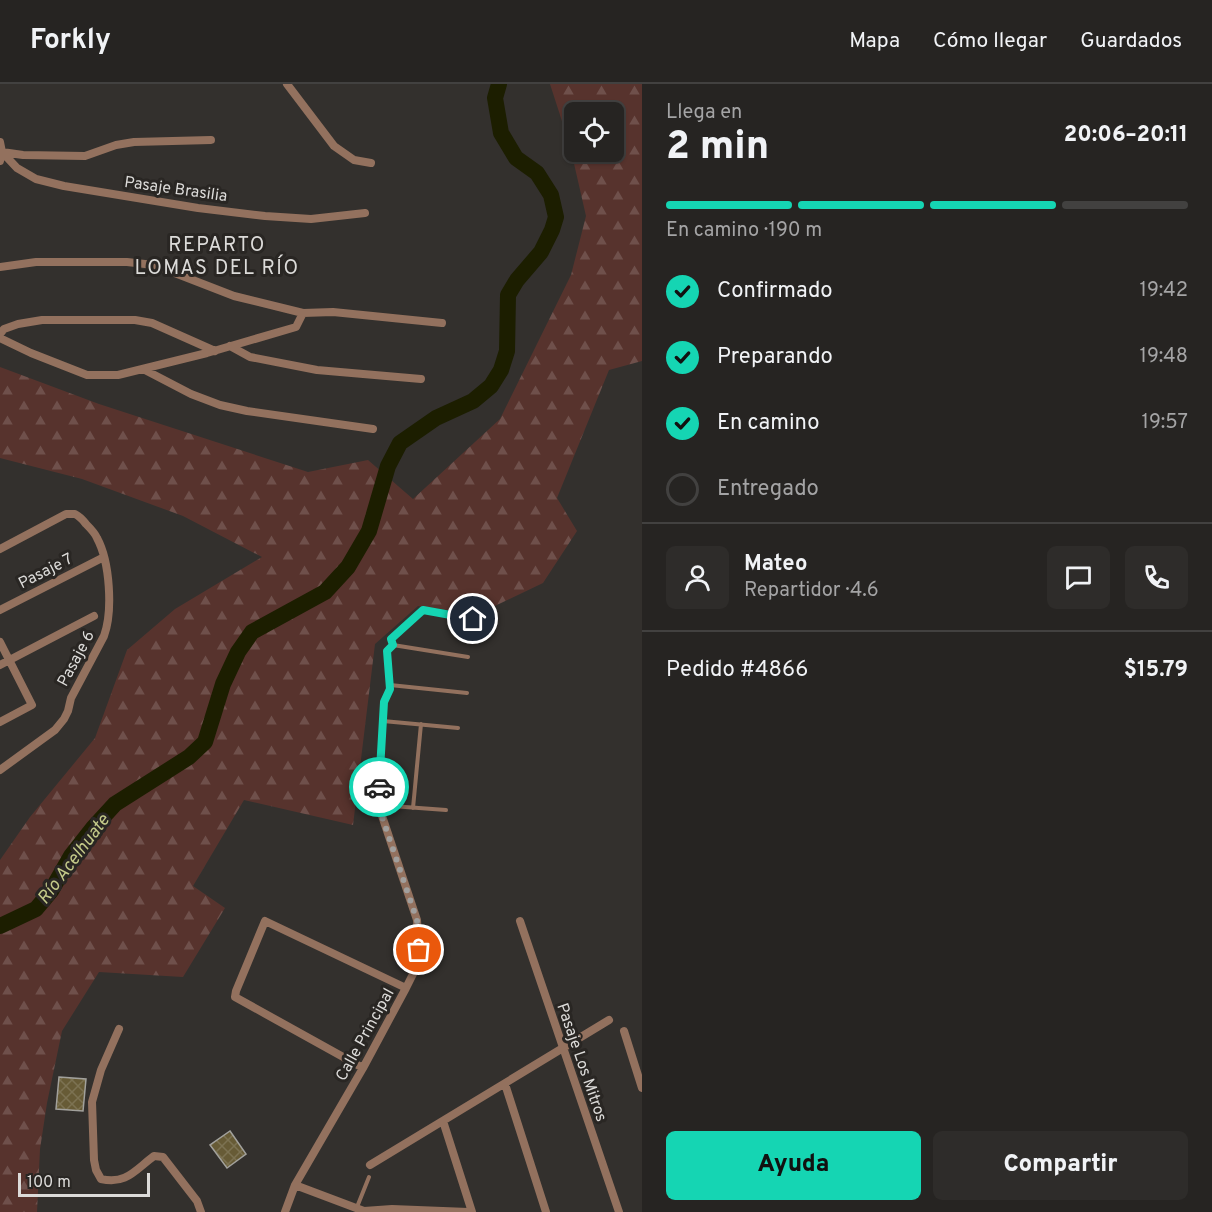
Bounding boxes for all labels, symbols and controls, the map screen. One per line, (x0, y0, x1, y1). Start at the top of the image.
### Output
text: Forkly (30, 23, 111, 59)
text: Mapa (849, 28, 900, 55)
text: Cómo llegar (933, 28, 1047, 55)
text: Guardados (1080, 28, 1182, 55)
text: Llega en (666, 100, 742, 126)
map controls (564, 102, 624, 162)
button: locate (564, 102, 624, 162)
text: 20:06–20:11 (1064, 122, 1188, 149)
text: 2 min (666, 124, 769, 173)
street label: Pasaje Brasilia (123, 173, 229, 207)
text: En camino · 190 m (666, 218, 822, 244)
district label: REPARTO LOMAS DEL RÍO (134, 233, 300, 282)
icon: check (666, 275, 699, 308)
text: Confirmado (717, 278, 833, 305)
text: 19:42 (1139, 278, 1188, 304)
icon: check (666, 341, 699, 374)
text: Preparando (717, 344, 833, 371)
text: 19:48 (1139, 344, 1188, 370)
icon: check (666, 407, 699, 440)
text: En camino (717, 410, 819, 437)
text: 19:57 (1141, 410, 1188, 436)
text: Entregado (717, 476, 819, 503)
button: person (666, 546, 729, 609)
button: chat (1047, 546, 1110, 609)
button: phone (1125, 546, 1188, 609)
street label: Pasaje 7 (15, 550, 77, 594)
text: Mateo (744, 551, 807, 578)
text: Repartidor · 4.6 (744, 578, 879, 604)
pin (447, 593, 498, 644)
icon: home (456, 602, 489, 635)
street label: Pasaje 6 (54, 628, 100, 690)
text: Pedido #4866 (666, 657, 808, 684)
text: $15.79 (1124, 657, 1188, 684)
courier (349, 757, 409, 817)
icon: car (363, 771, 396, 804)
water label: Río Acelhuate (33, 810, 116, 909)
pin (393, 924, 444, 975)
icon: bag (402, 933, 435, 966)
street label: Calle Principal (332, 985, 399, 1085)
street label: Pasaje Los Mitros (551, 1001, 611, 1125)
button: Ayuda (666, 1131, 921, 1200)
button: Compartir (933, 1131, 1188, 1200)
scale bar (18, 1170, 150, 1198)
text: 100 m (27, 1173, 71, 1193)

